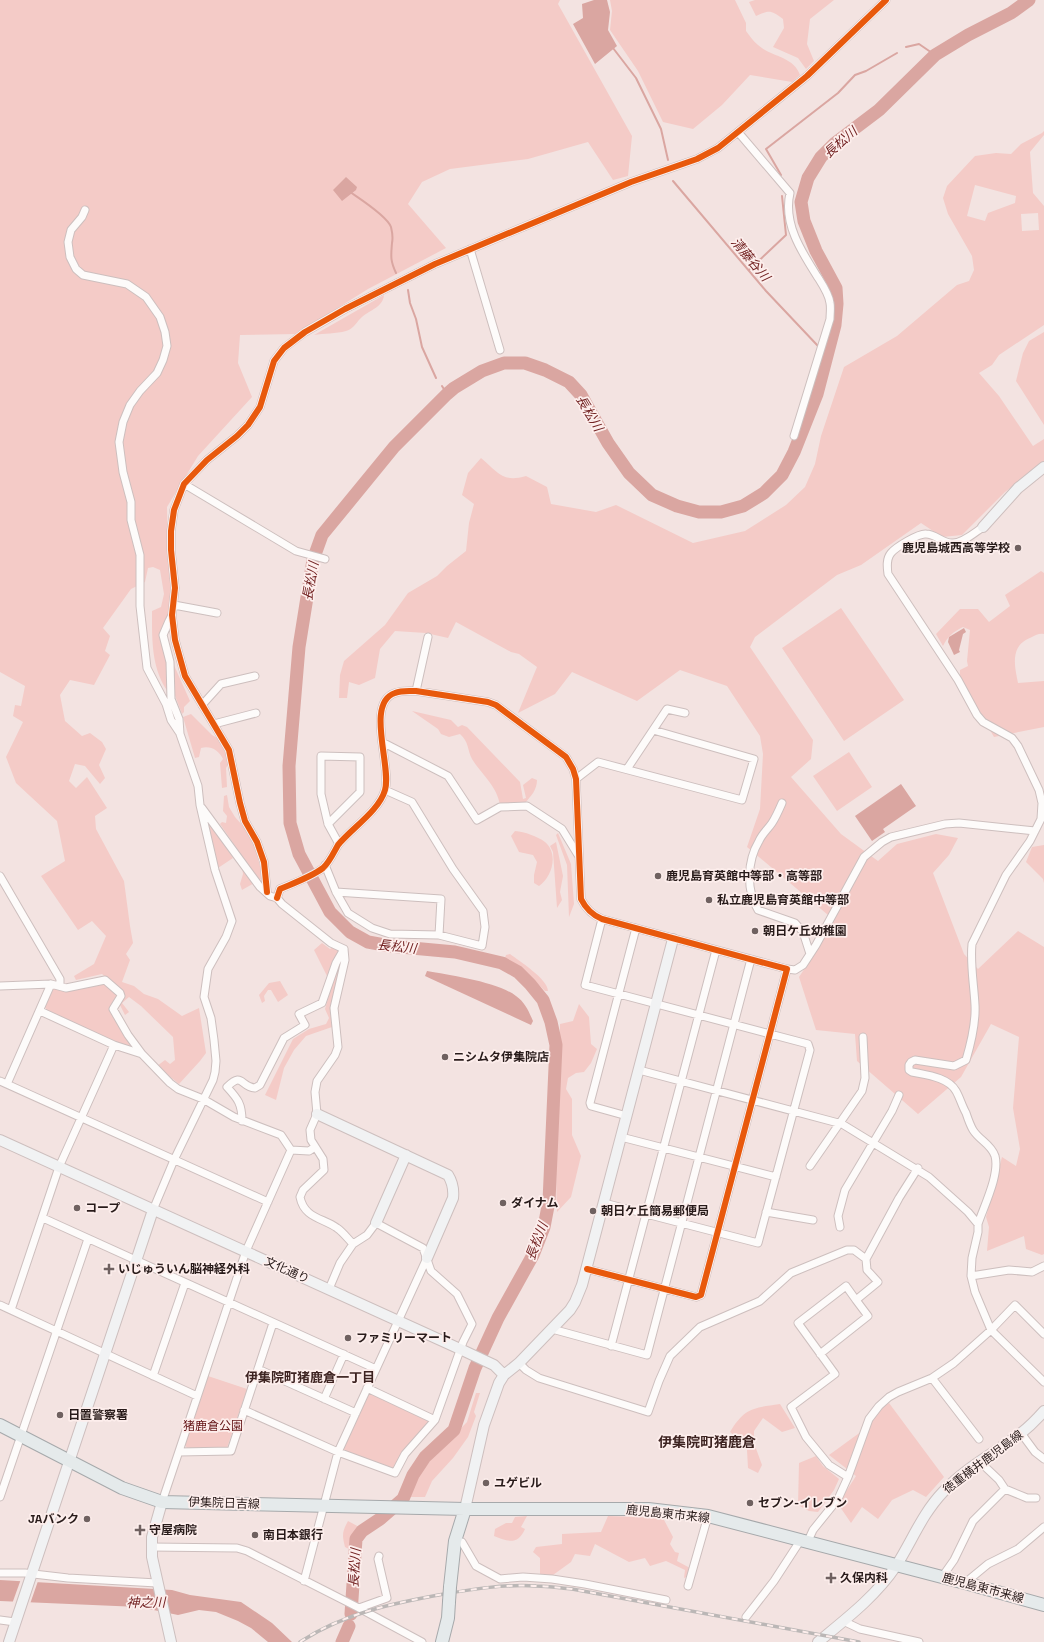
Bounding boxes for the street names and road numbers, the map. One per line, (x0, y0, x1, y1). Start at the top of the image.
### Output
street label: 文化通り (262, 1253, 312, 1287)
street label: 徳重横井鹿児島線 (940, 1427, 1026, 1497)
street label: 伊集院日吉線 (188, 1494, 260, 1512)
street label: 鹿児島東市来線 (625, 1502, 711, 1526)
street label: 鹿児島東市来線 (940, 1569, 1026, 1607)

